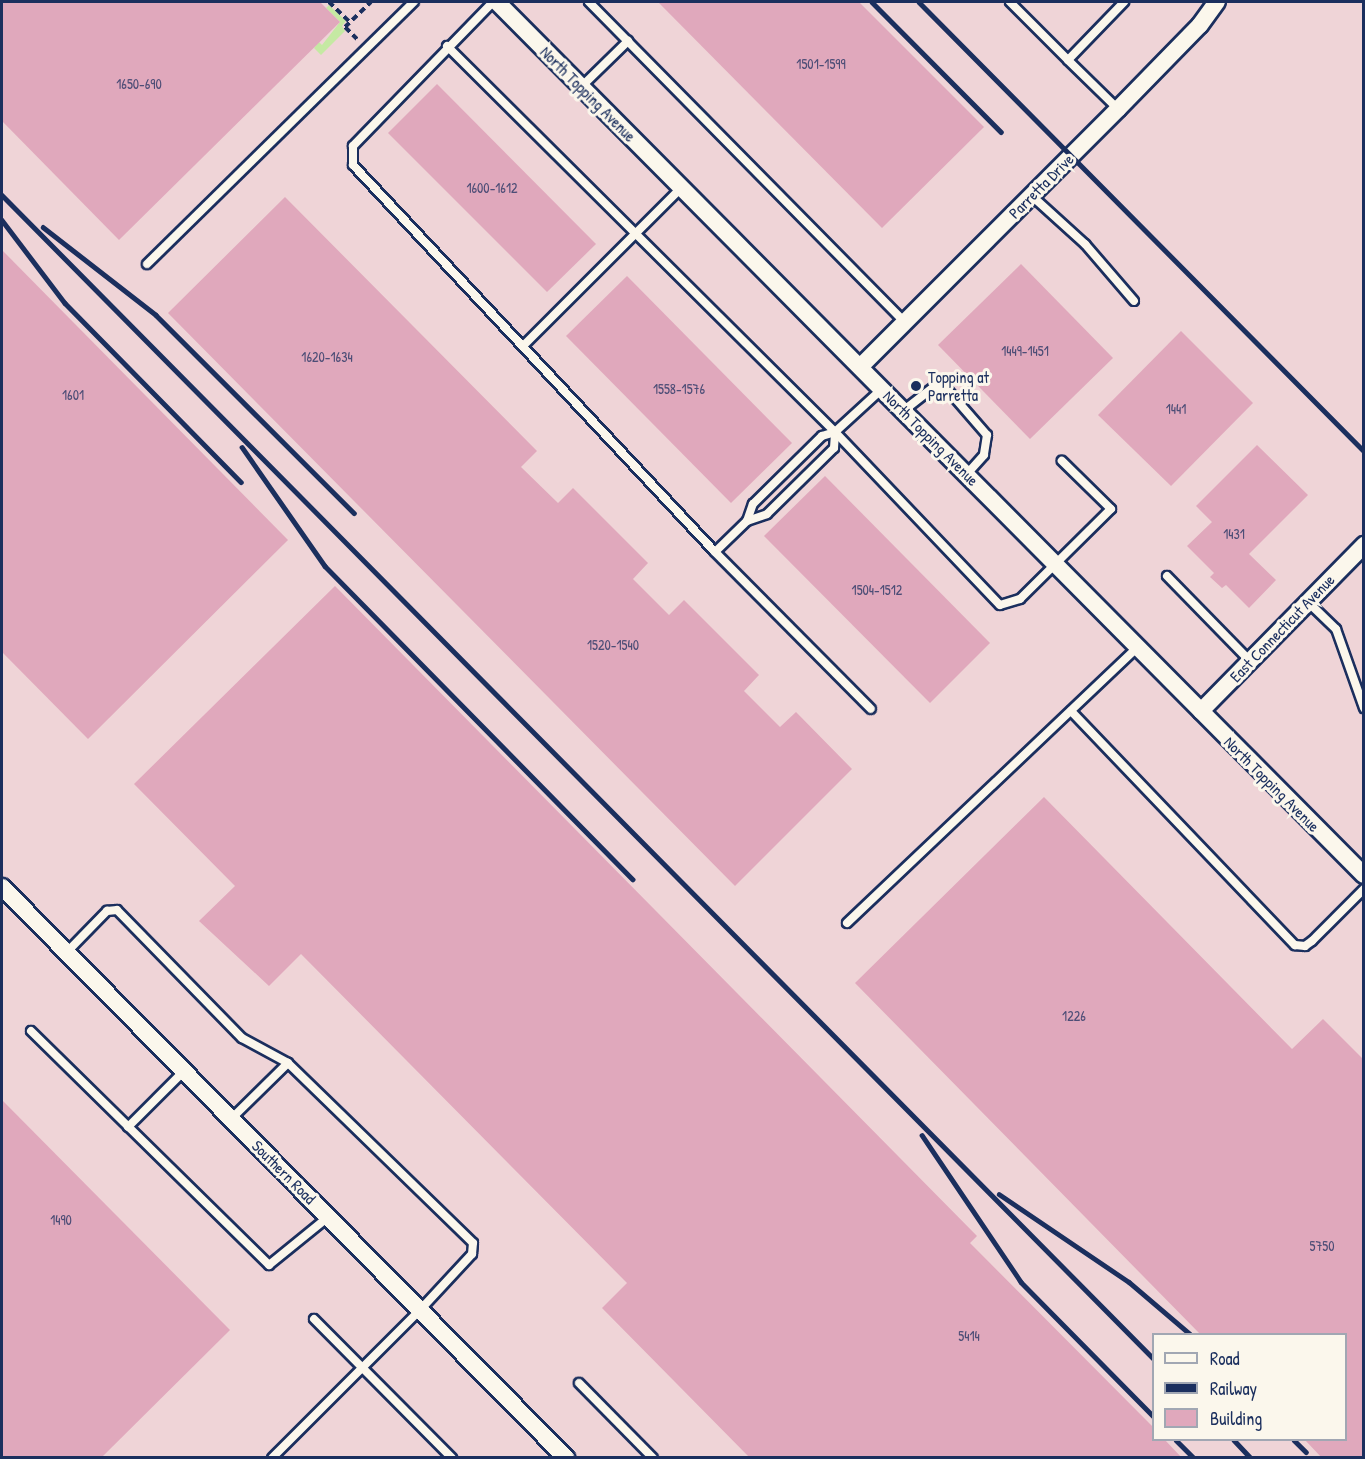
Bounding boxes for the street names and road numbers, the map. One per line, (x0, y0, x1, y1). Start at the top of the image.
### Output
street label: North Topping Avenue (536, 42, 640, 146)
street label: Parretta Drive (1005, 150, 1077, 222)
street label: North Topping Avenue (879, 386, 983, 490)
street label: East Connecticut Avenue (1226, 570, 1338, 686)
street label: North Topping Avenue (1220, 732, 1324, 836)
street label: Southern Road (248, 1136, 320, 1208)

